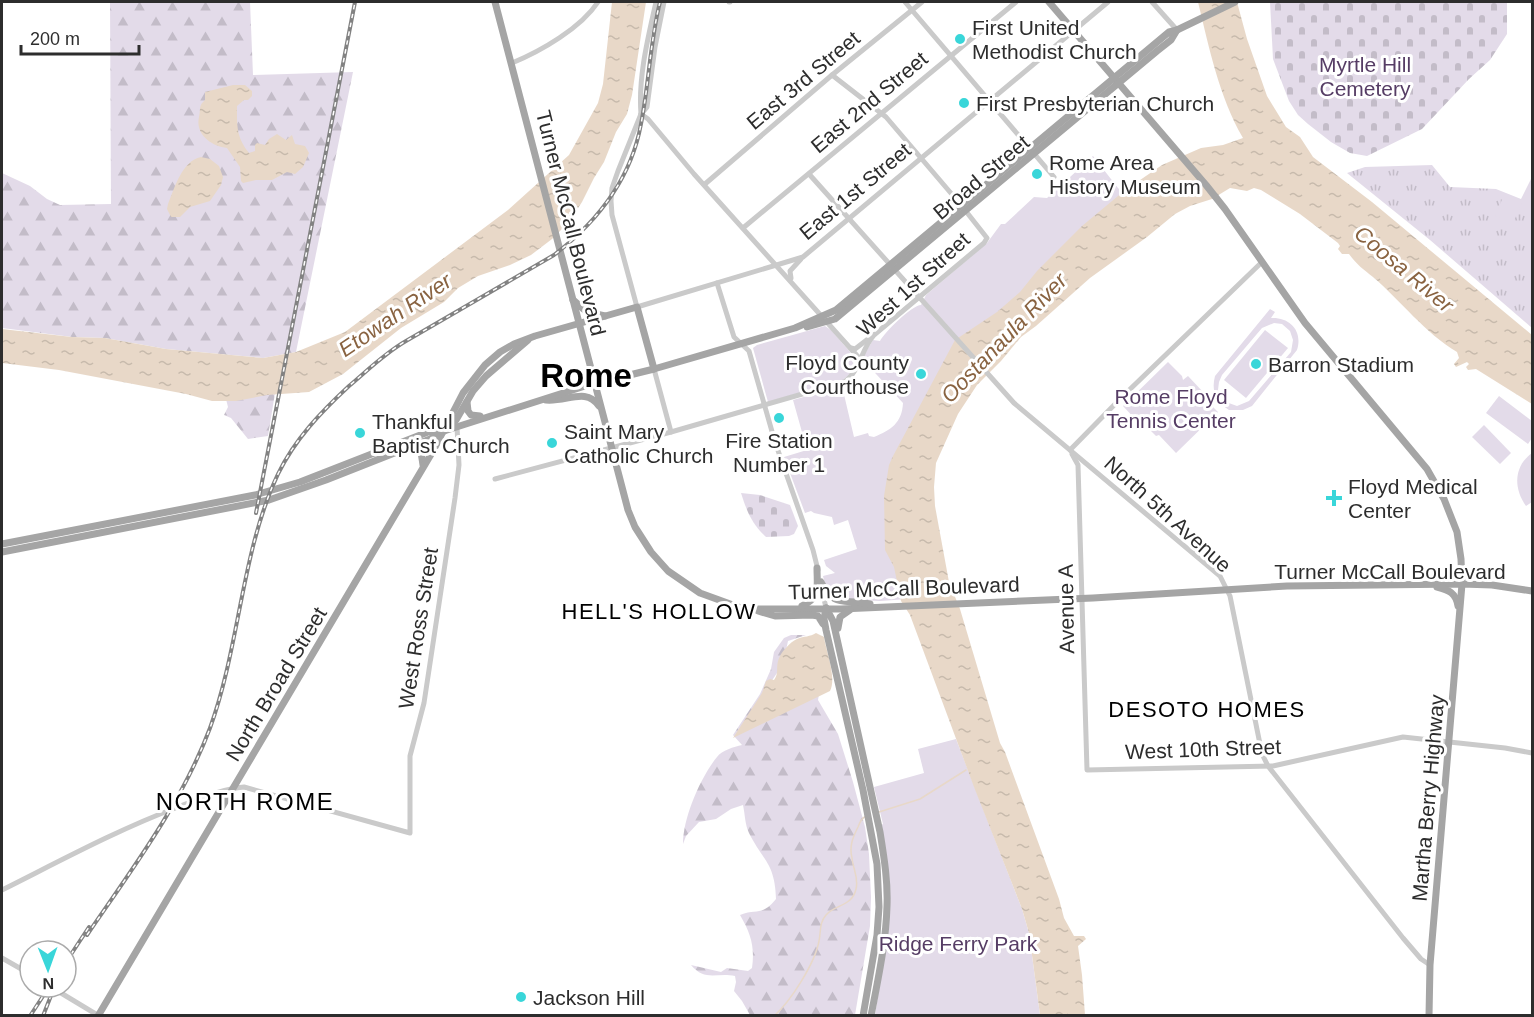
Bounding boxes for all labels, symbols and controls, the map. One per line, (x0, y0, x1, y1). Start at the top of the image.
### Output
place label: First United Methodist Church (972, 16, 1137, 63)
scale bar (21, 18, 140, 56)
street label: East 3rd Street (742, 26, 864, 134)
text: 200 m (30, 29, 80, 49)
marker: First United Methodist Church (953, 32, 967, 46)
street label: East 2nd Street (806, 47, 932, 157)
park label: Myrtle Hill Cemetery (1319, 53, 1411, 100)
place label: First Presbyterian Church (976, 92, 1214, 115)
marker: First Presbyterian Church (957, 96, 971, 110)
street label: Turner McCall Boulevard (532, 108, 610, 338)
street label: Broad Street (928, 130, 1034, 224)
street label: East 1st Street (795, 138, 915, 244)
place label: Rome Area History Museum (1049, 151, 1201, 198)
marker: Rome Area History Museum (1030, 167, 1044, 181)
water label: Coosa River (1350, 221, 1460, 319)
street label: West 1st Street (852, 227, 974, 340)
water label: Etowah River (334, 267, 458, 362)
water label: Oostanaula River (936, 267, 1073, 408)
place label: Floyd County Courthouse (785, 351, 909, 398)
place label: Barron Stadium (1268, 353, 1414, 376)
district label: Rome (540, 357, 632, 394)
marker: Barron Stadium (1249, 357, 1263, 371)
marker: Floyd County Courthouse (914, 367, 928, 381)
park label: Rome Floyd Tennis Center (1106, 385, 1236, 432)
place label: Thankful Baptist Church (372, 410, 510, 457)
marker: Fire Station Number 1 (772, 411, 786, 425)
place label: Saint Mary Catholic Church (564, 420, 713, 467)
marker: Thankful Baptist Church (353, 426, 367, 440)
place label: Fire Station Number 1 (725, 429, 833, 476)
marker: Saint Mary Catholic Church (545, 436, 559, 450)
street label: North 5th Avenue (1100, 451, 1236, 577)
place label: Floyd Medical Center (1348, 475, 1478, 522)
marker: Floyd Medical Center (1325, 489, 1343, 507)
street label: West Ross Street (394, 546, 442, 710)
street label: Turner McCall Boulevard (1274, 560, 1506, 583)
street label: Avenue A (1054, 564, 1078, 654)
street label: Turner McCall Boulevard (788, 572, 1020, 604)
district label: HELL'S HOLLOW (562, 599, 756, 624)
street label: North Broad Street (221, 603, 331, 765)
street label: Martha Berry Highway (1407, 693, 1449, 902)
district label: DESOTO HOMES (1108, 697, 1306, 722)
street label: West 10th Street (1125, 735, 1282, 763)
district label: NORTH ROME (156, 788, 334, 815)
park label: Ridge Ferry Park (879, 932, 1038, 955)
north arrow (18, 939, 78, 999)
text: N (42, 975, 54, 992)
place label: Jackson Hill (533, 986, 645, 1009)
marker: Jackson Hill (514, 990, 528, 1004)

